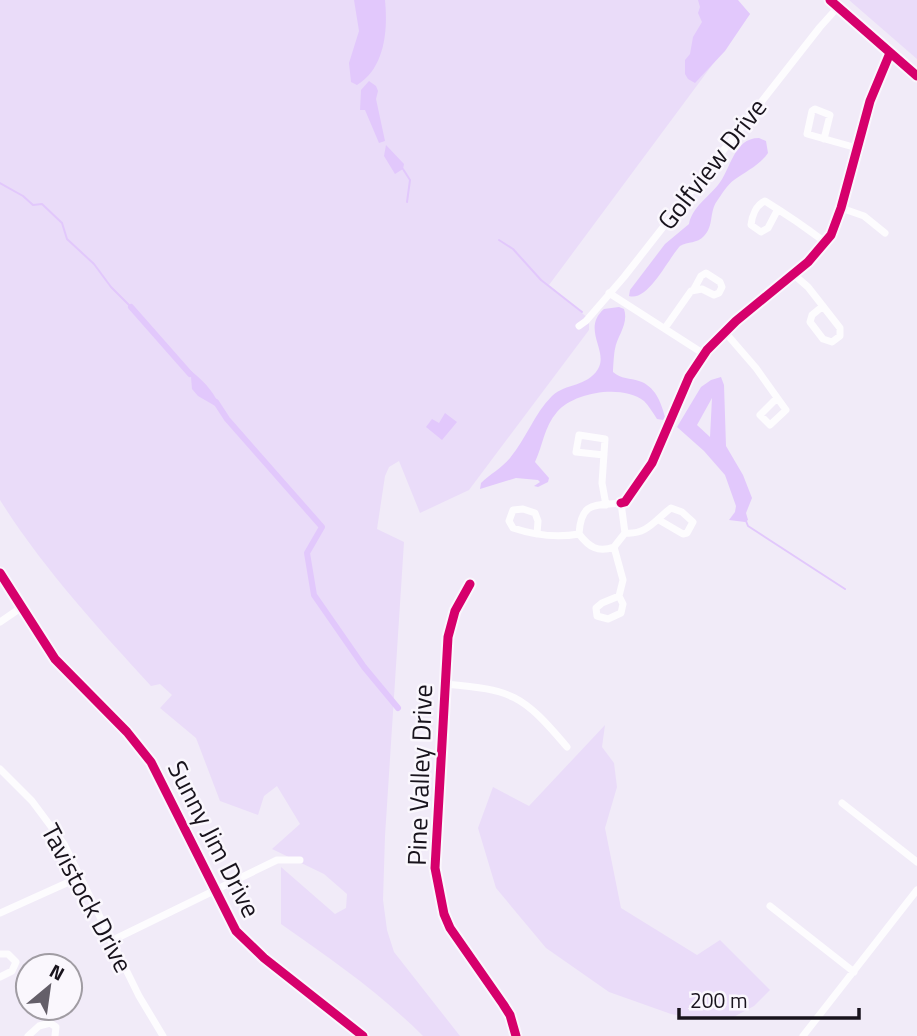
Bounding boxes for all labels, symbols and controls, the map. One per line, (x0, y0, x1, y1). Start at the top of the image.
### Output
street label: Golfview Drive (648, 89, 776, 238)
street label: Pine Valley Drive (397, 684, 442, 866)
street label: Sunny Jim Drive (158, 754, 271, 924)
street label: Tavistock Drive (32, 816, 143, 979)
north arrow (14, 952, 84, 1022)
text: N (45, 956, 70, 988)
scale bar (679, 976, 859, 1020)
text: 200 m (690, 984, 747, 1016)

